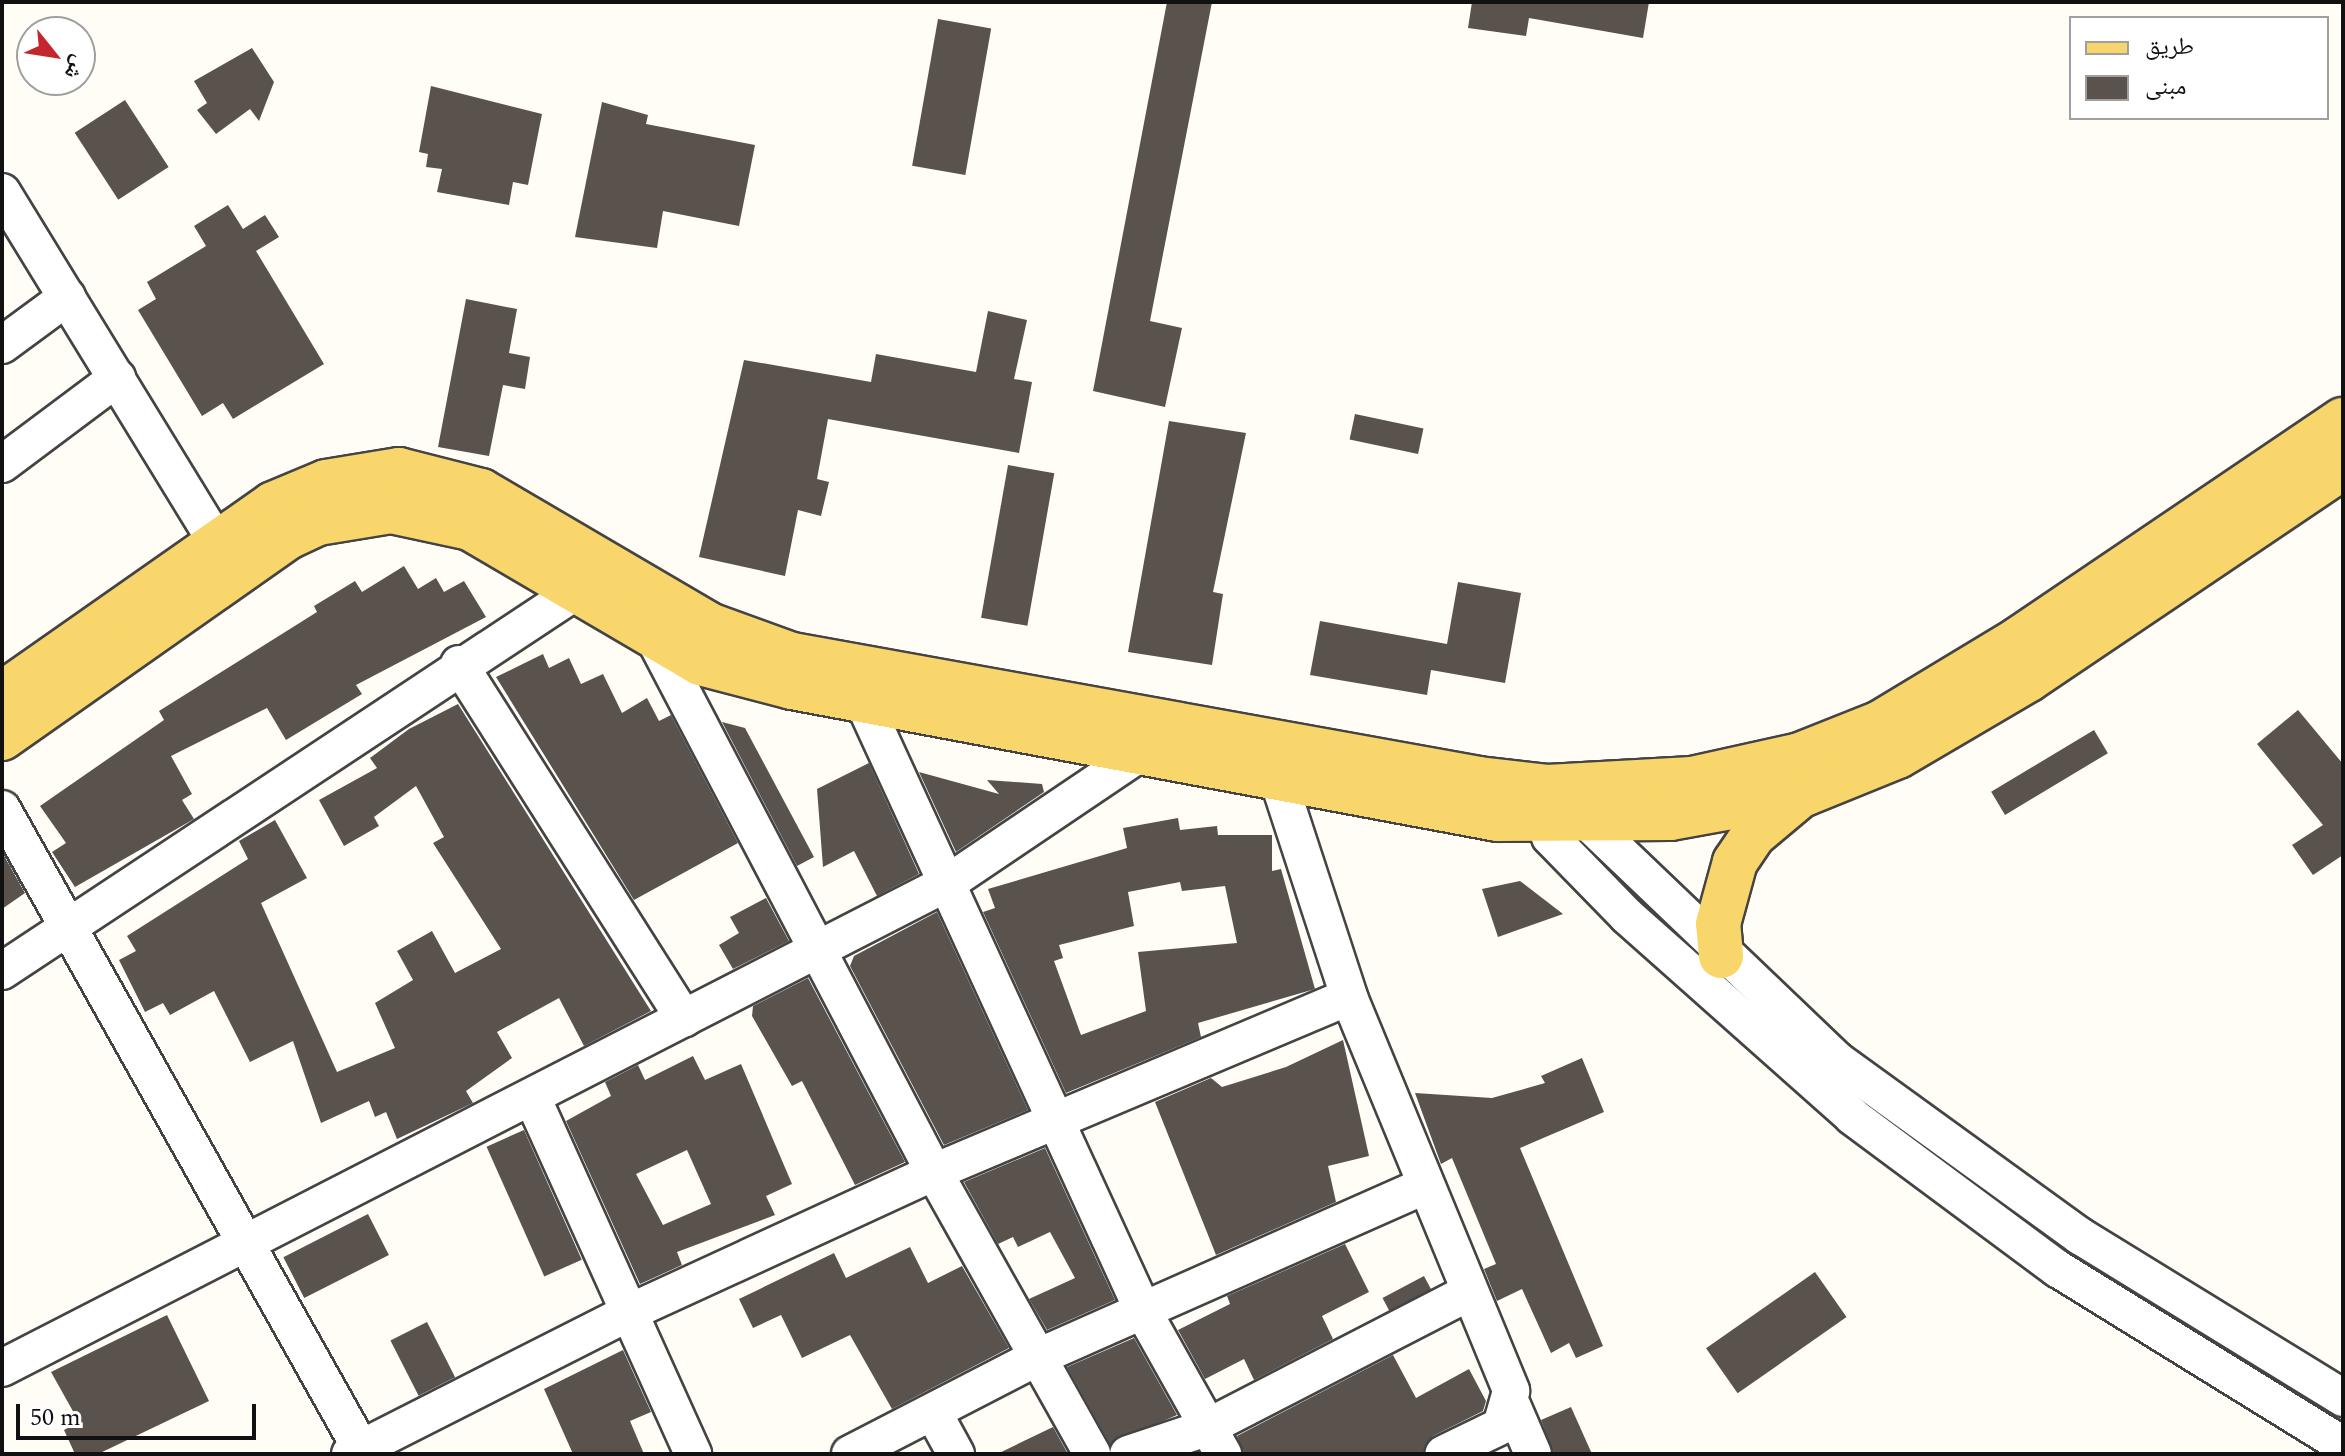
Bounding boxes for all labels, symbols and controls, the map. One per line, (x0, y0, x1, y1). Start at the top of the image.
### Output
north arrow (16, 16, 96, 96)
legend (2069, 16, 2329, 120)
text: طريق (2145, 29, 2194, 65)
text: ش (55, 49, 96, 86)
text: مبنى (2145, 69, 2186, 105)
scale bar (20, 1388, 260, 1438)
text: 50 m (30, 1400, 81, 1436)

